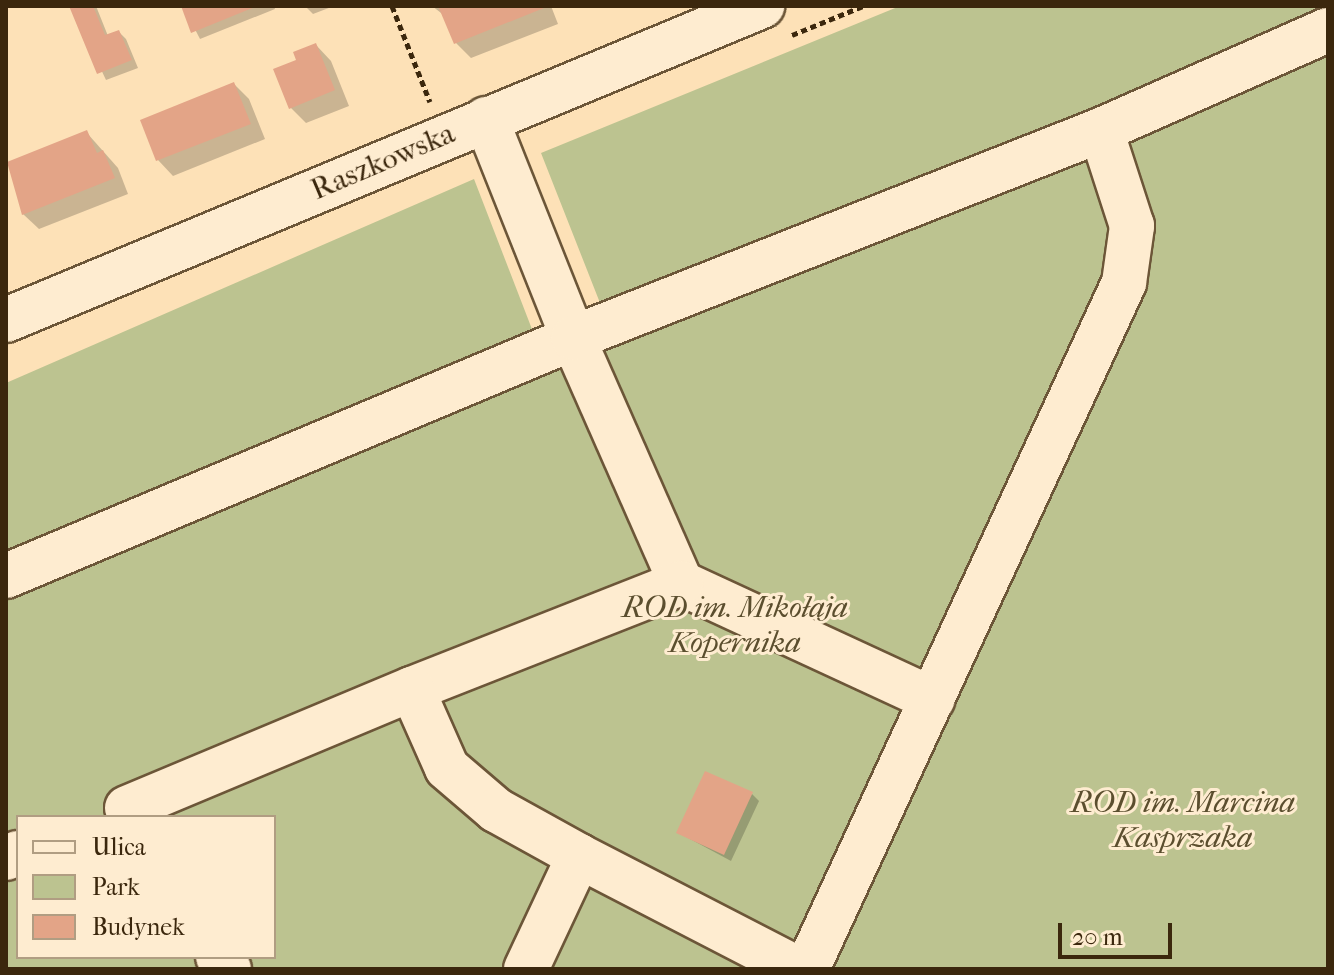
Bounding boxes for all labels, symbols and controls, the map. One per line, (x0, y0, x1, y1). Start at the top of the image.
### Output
street label: Raszkowska (306, 116, 460, 208)
park label: ROD im. Mikołaja Kopernika (622, 590, 848, 660)
park label: ROD im. Marcina Kasprzaka (1071, 785, 1295, 856)
legend (16, 815, 276, 959)
text: Ulica (92, 833, 146, 861)
text: Park (92, 873, 140, 901)
scale bar (1062, 907, 1176, 957)
text: Budynek (92, 913, 185, 941)
text: 20 m (1072, 923, 1123, 951)

